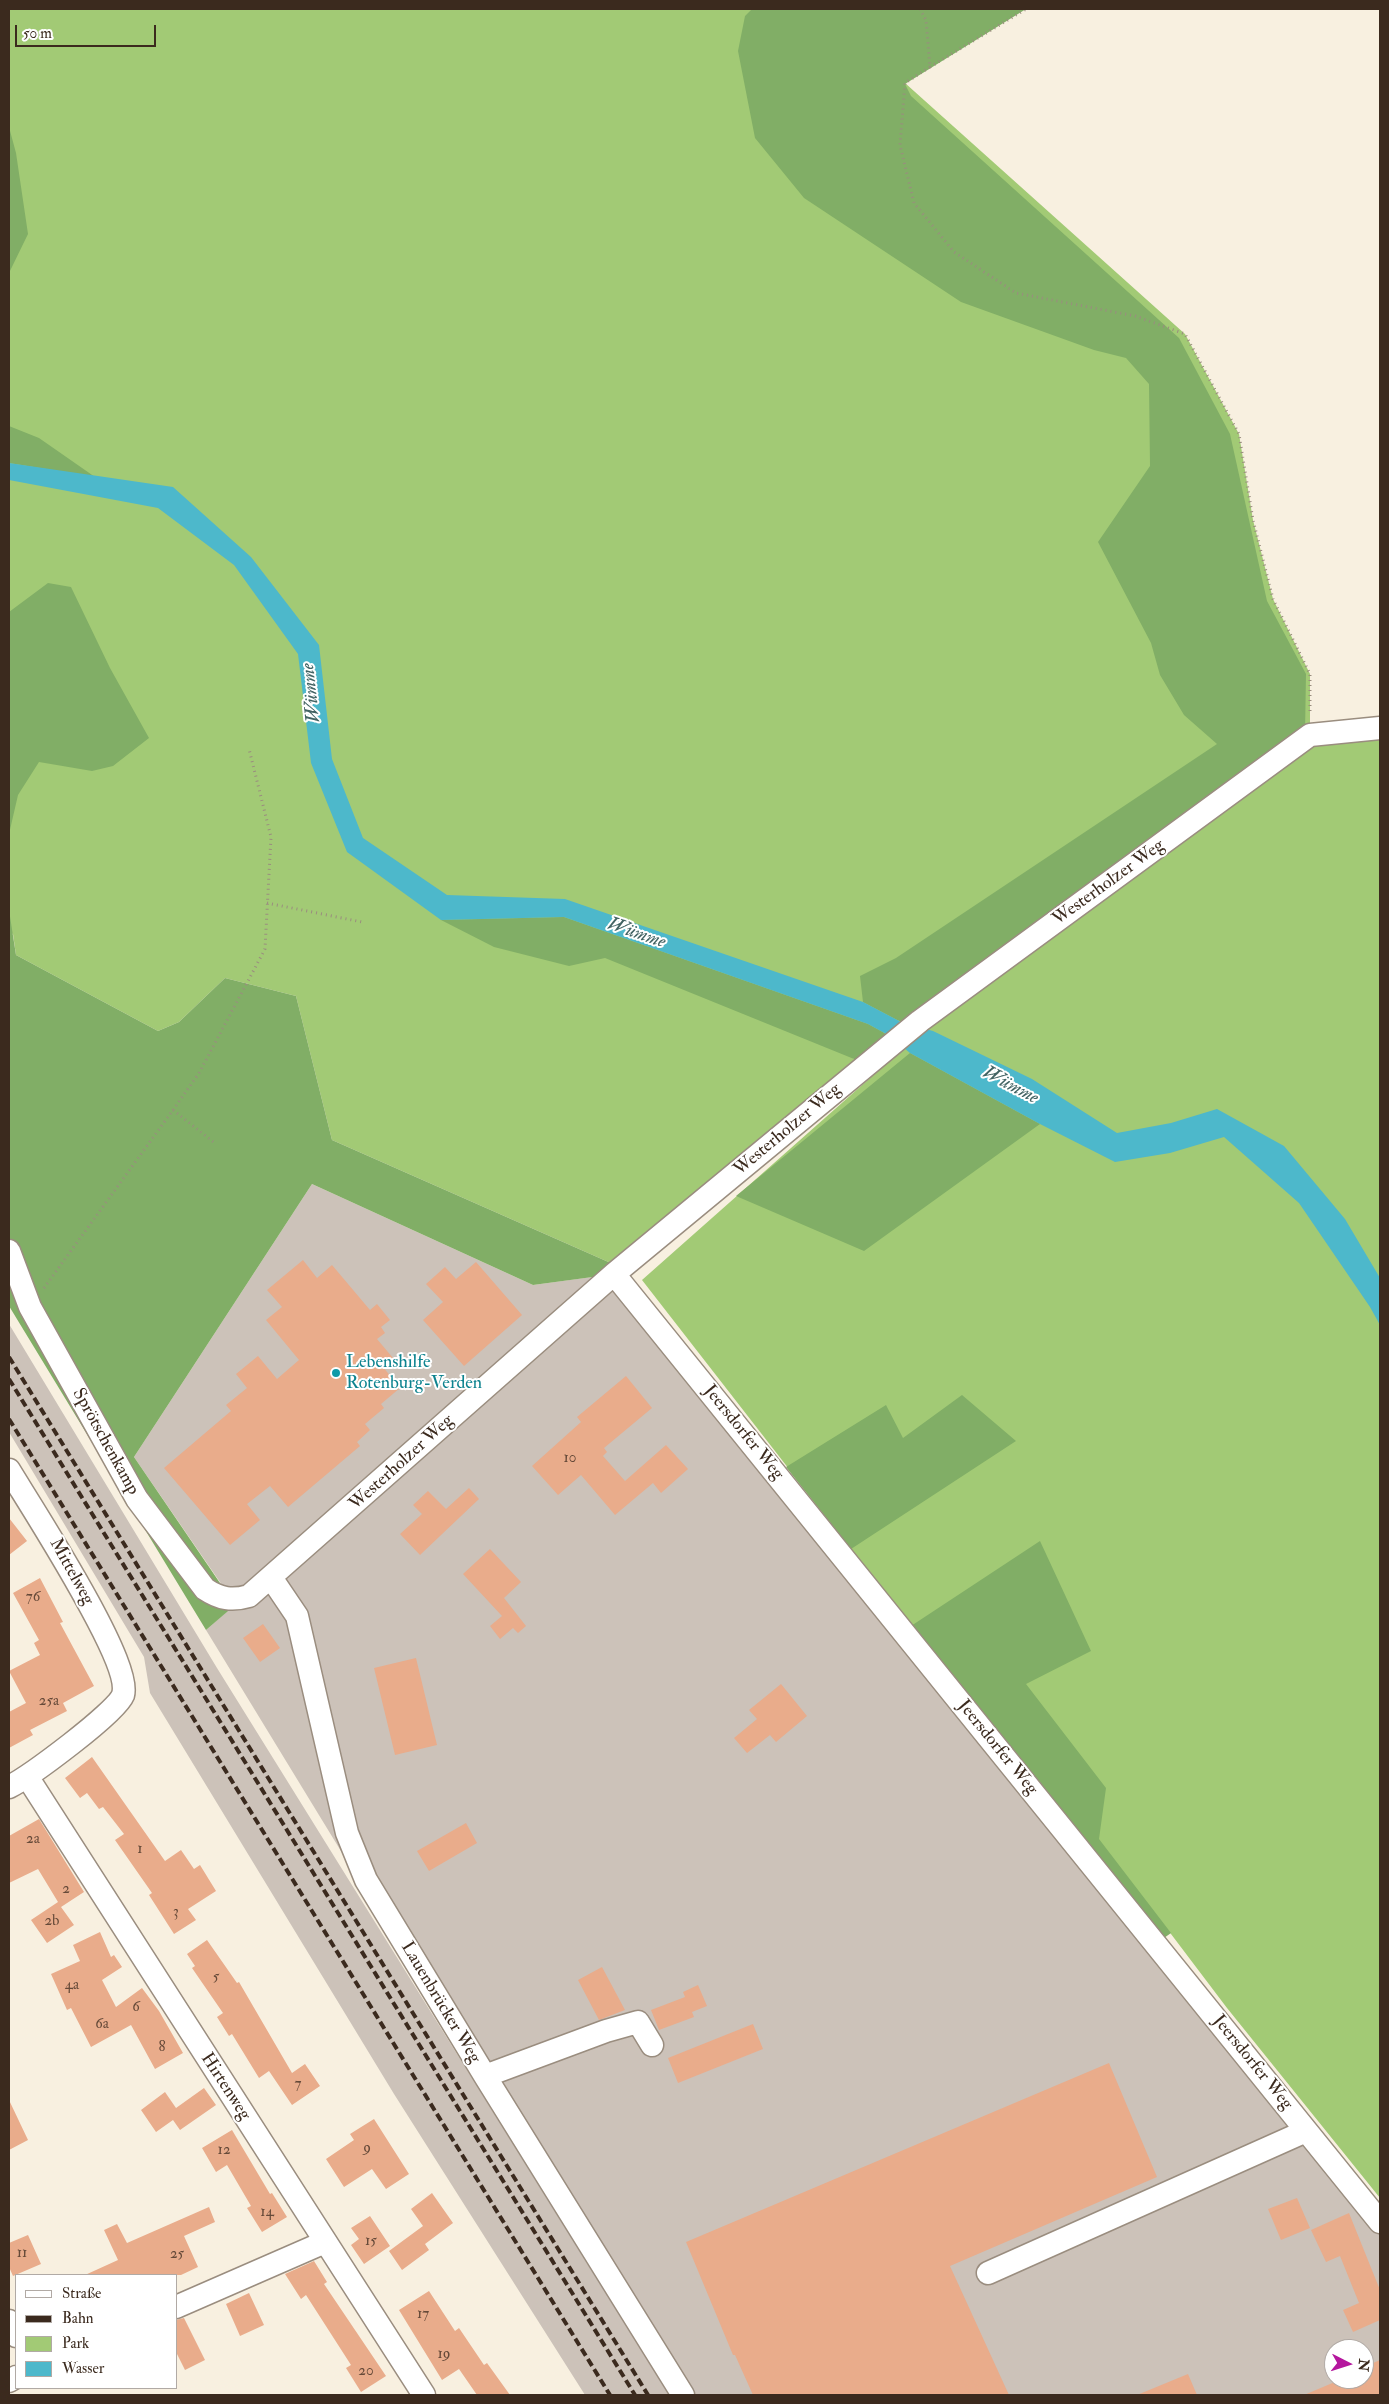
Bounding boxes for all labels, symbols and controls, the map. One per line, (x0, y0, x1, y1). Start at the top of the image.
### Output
scale bar (18, 15, 159, 47)
text: 50 m (23, 24, 52, 43)
water label: Wümme (298, 662, 326, 724)
street label: Westerholzer Weg (1049, 835, 1169, 931)
water label: Wümme (604, 913, 668, 955)
water label: Wümme (978, 1062, 1042, 1110)
street label: Westerholzer Weg (730, 1079, 846, 1181)
place label: Lebenshilfe Rotenburg-Verden (346, 1352, 482, 1395)
marker: Lebenshilfe Rotenburg-Verden (330, 1367, 342, 1379)
street label: Jeersdorfer Weg (698, 1381, 788, 1485)
street label: Sprötschenkamp (67, 1385, 143, 1499)
street label: Westerholzer Weg (345, 1411, 459, 1515)
house number: 10 (564, 1450, 576, 1468)
street label: Mittelweg (44, 1535, 98, 1609)
house number: 76 (26, 1589, 40, 1607)
house number: 25a (39, 1693, 59, 1711)
street label: Jeersdorfer Weg (952, 1696, 1042, 1800)
house number: 2a (26, 1831, 40, 1849)
house number: 1 (137, 1841, 143, 1859)
house number: 2 (62, 1881, 70, 1899)
house number: 3 (173, 1904, 179, 1922)
house number: 2b (45, 1913, 59, 1931)
street label: Lauenbrücker Weg (395, 1938, 485, 2068)
house number: 5 (213, 1969, 219, 1987)
house number: 4a (65, 1977, 79, 1995)
house number: 6 (132, 1999, 140, 2017)
street label: Jeersdorfer Weg (1207, 2011, 1297, 2115)
house number: 6a (95, 2016, 109, 2034)
house number: 8 (158, 2039, 166, 2057)
street label: Hirtenweg (195, 2049, 255, 2125)
house number: 7 (295, 2076, 301, 2094)
house number: 9 (363, 2140, 371, 2158)
house number: 12 (218, 2142, 230, 2160)
house number: 14 (260, 2204, 274, 2222)
house number: 15 (365, 2233, 377, 2251)
house number: 11 (17, 2245, 27, 2263)
house number: 25 (170, 2246, 184, 2264)
legend (15, 2274, 178, 2389)
text: Straße (62, 2284, 101, 2303)
house number: 17 (417, 2306, 429, 2324)
text: Bahn (62, 2309, 94, 2328)
text: Park (62, 2334, 89, 2353)
north arrow (1324, 2339, 1374, 2389)
house number: 19 (438, 2346, 450, 2364)
text: N (1354, 2358, 1372, 2372)
text: Wasser (62, 2359, 104, 2378)
house number: 20 (358, 2363, 374, 2381)

